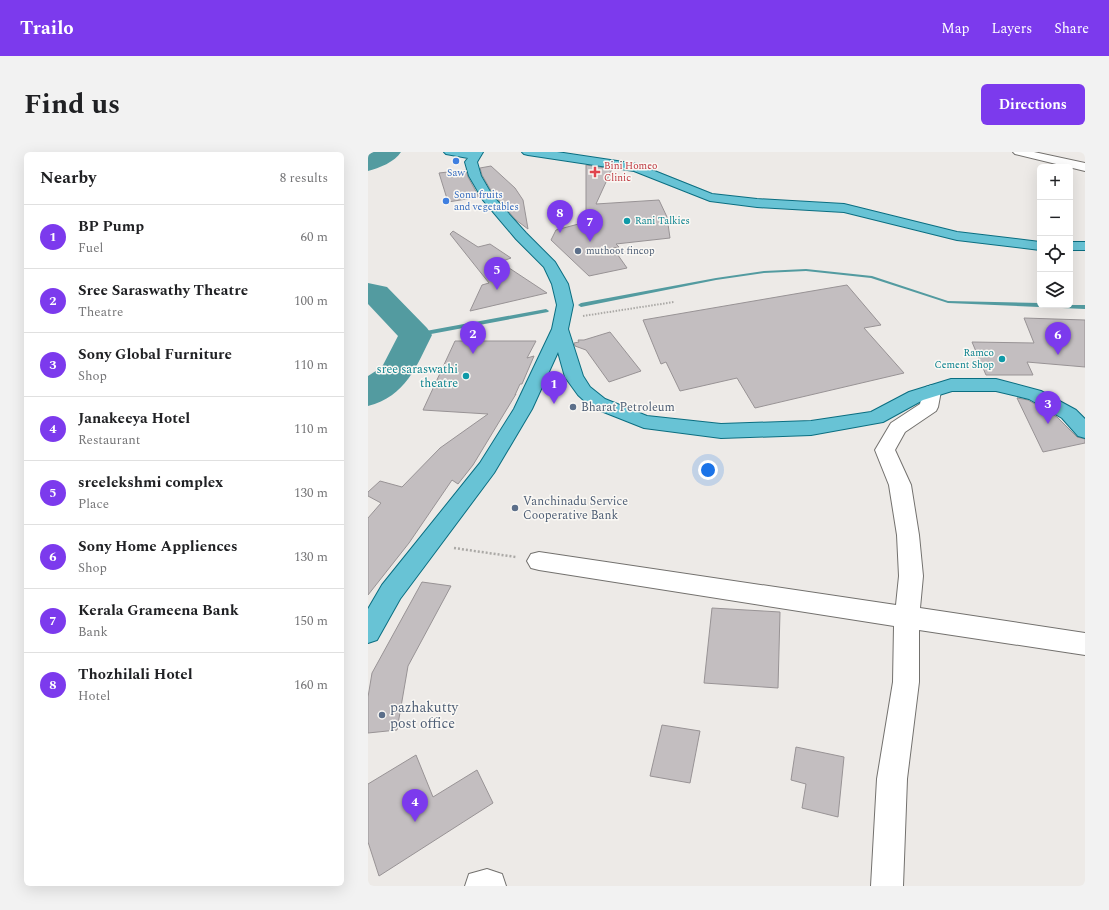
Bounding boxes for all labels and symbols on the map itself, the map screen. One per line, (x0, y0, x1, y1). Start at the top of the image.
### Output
marker: Saw (451, 156, 461, 166)
place label: Bini Homeo Clinic (604, 158, 657, 186)
place label: Saw (447, 165, 465, 181)
marker: Bini Homeo Clinic (589, 166, 601, 178)
place label: Sonu fruits and vegetables (454, 187, 519, 215)
marker: Sonu fruits and vegetables (441, 196, 451, 206)
pin: 8 (547, 200, 573, 233)
pin: 7 (577, 209, 603, 242)
place label: Rani Talkies (635, 213, 690, 229)
marker: Rani Talkies (622, 216, 632, 226)
place label: muthoot fincop (586, 243, 655, 259)
marker: muthoot fincop (573, 246, 583, 256)
pin: 5 (484, 257, 510, 290)
pin: 2 (460, 321, 486, 354)
pin: 6 (1045, 322, 1071, 355)
place label: Ramco Cement Shop (934, 345, 994, 373)
marker: Ramco Cement Shop (997, 354, 1007, 364)
place label: sree saraswathi theatre (377, 360, 458, 393)
marker: sree saraswathi theatre (461, 371, 471, 381)
pin: 1 (541, 371, 567, 404)
pin: 3 (1035, 391, 1061, 424)
place label: Bharat Petroleum (581, 398, 675, 417)
marker: Bharat Petroleum (568, 402, 578, 412)
your location (698, 460, 718, 480)
place label: Vanchinadu Service Cooperative Bank (523, 492, 628, 525)
marker: Vanchinadu Service Cooperative Bank (510, 503, 520, 513)
place label: pazhakutty post office (390, 697, 460, 734)
marker: pazhakutty post office (377, 710, 387, 720)
pin: 4 (402, 789, 428, 822)

